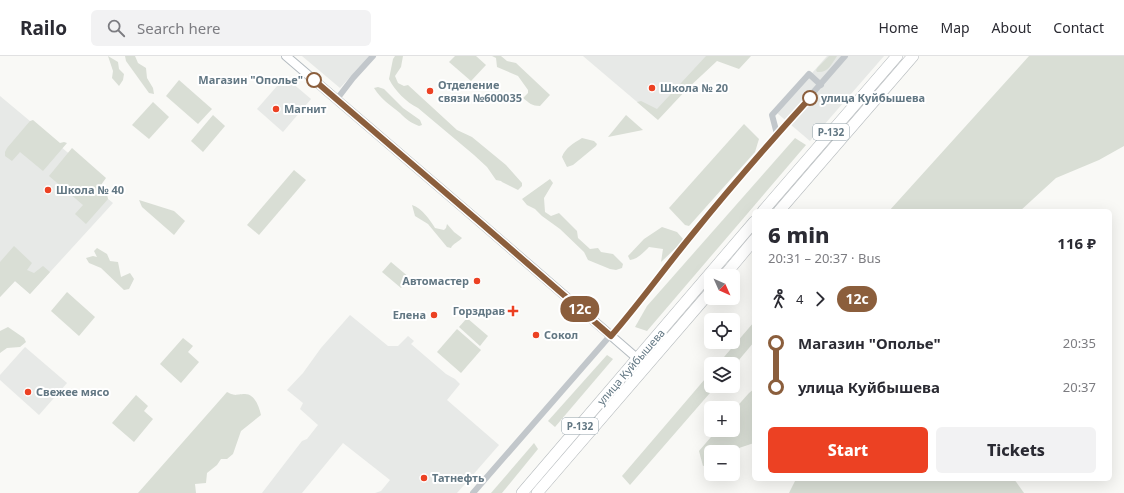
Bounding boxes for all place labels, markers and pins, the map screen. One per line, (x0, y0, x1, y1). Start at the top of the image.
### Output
place label: Магазин "Ополье" (198, 72, 303, 87)
marker: Магазин "Ополье" (306, 72, 322, 88)
place label: Отделение связи №600035 (438, 77, 522, 105)
place label: Школа № 20 (660, 80, 728, 95)
marker: Школа № 20 (647, 83, 657, 93)
marker: Отделение связи №600035 (425, 86, 435, 96)
marker: улица Куйбышева (802, 90, 818, 106)
place label: улица Куйбышева (820, 90, 925, 105)
place label: Магнит (284, 101, 327, 116)
marker: Магнит (271, 104, 281, 114)
place label: Школа № 40 (56, 182, 124, 197)
marker: Школа № 40 (43, 185, 53, 195)
place label: Автомастер (402, 273, 469, 288)
marker: Автомастер (472, 276, 482, 286)
place label: Горздрав (453, 303, 505, 318)
marker: Горздрав (508, 306, 518, 316)
place label: Елена (393, 307, 426, 322)
marker: Елена (429, 310, 439, 320)
place label: Сокол (544, 327, 578, 342)
marker: Сокол (531, 330, 541, 340)
place label: Свежее мясо (36, 384, 109, 399)
marker: Свежее мясо (23, 387, 33, 397)
place label: Татнефть (432, 470, 485, 485)
marker: Татнефть (419, 473, 429, 483)

